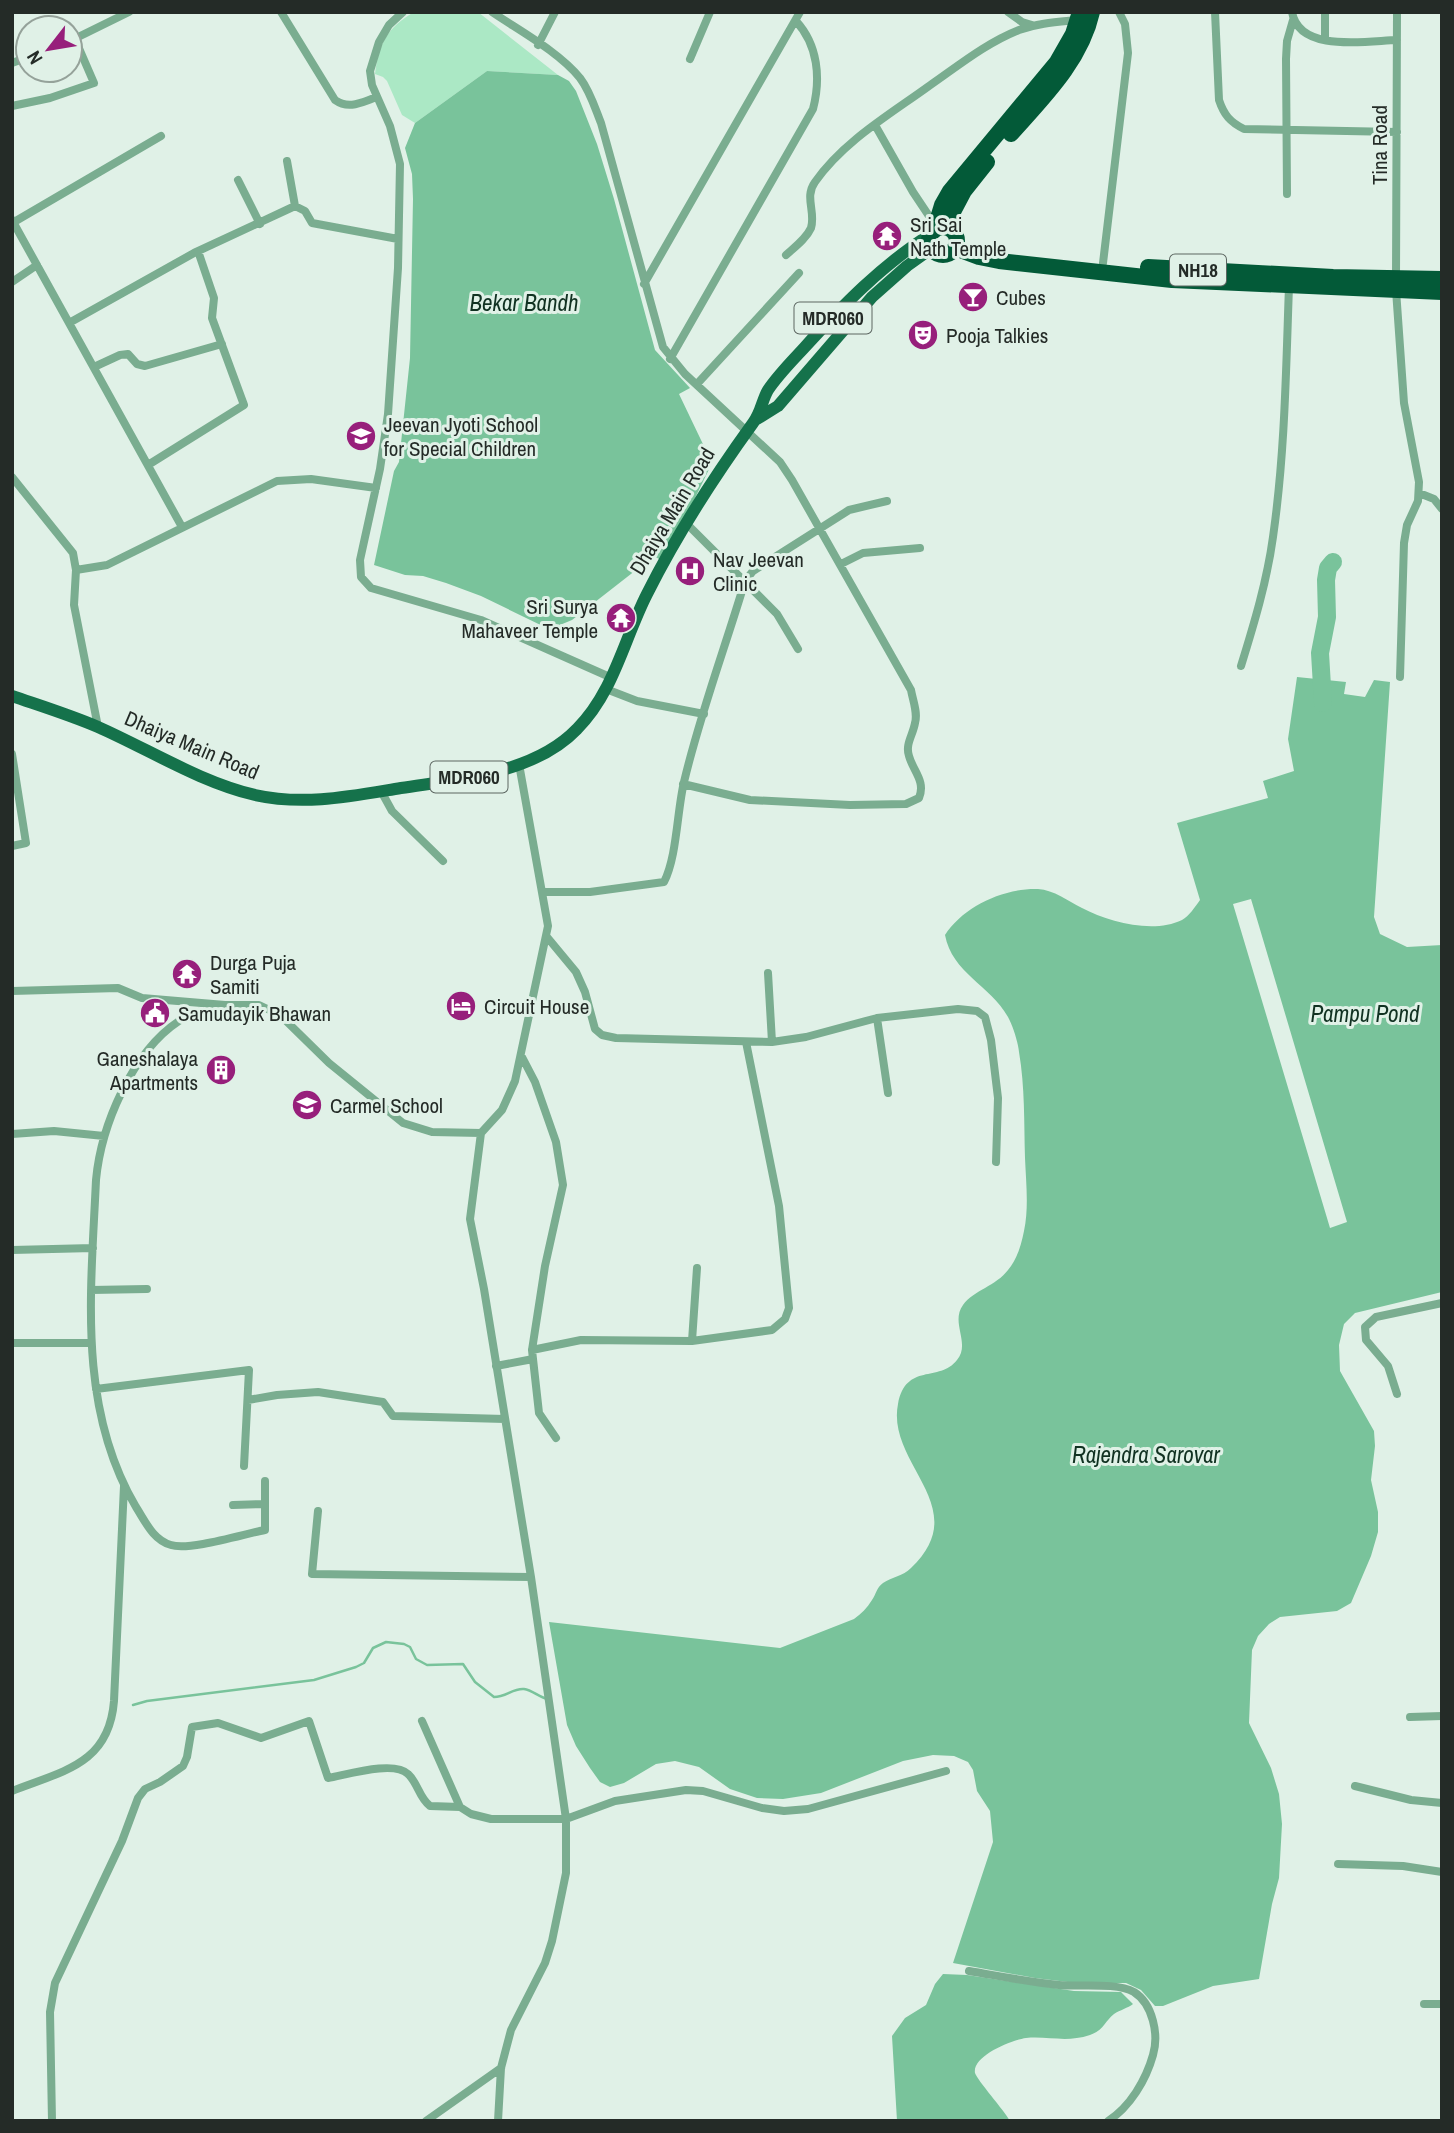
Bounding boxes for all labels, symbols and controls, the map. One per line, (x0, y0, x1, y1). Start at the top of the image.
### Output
north arrow (14, 14, 84, 84)
text: N (20, 46, 48, 69)
street label: Tina Road (1365, 105, 1394, 185)
place label: Sri Sai Nath Temple (910, 210, 1006, 263)
temple icon: Sri Sai Nath Temple (870, 219, 904, 253)
road number: NH18 (1170, 254, 1226, 286)
bar icon: Cubes (956, 280, 990, 314)
place label: Cubes (996, 283, 1046, 312)
water label: Bekar Bandh (469, 287, 579, 318)
road number: MDR060 (794, 302, 872, 334)
theatre icon: Pooja Talkies (906, 318, 940, 352)
place label: Pooja Talkies (946, 321, 1048, 350)
place label: Jeevan Jyoti School for Special Children (384, 410, 538, 463)
school or university icon: Jeevan Jyoti School for Special Children (344, 419, 378, 453)
street label: Dhaiya Main Road (623, 442, 721, 580)
place label: Nav Jeevan Clinic (713, 545, 804, 598)
hospital icon: Nav Jeevan Clinic (673, 554, 707, 588)
place label: Sri Surya Mahaveer Temple (461, 592, 598, 645)
temple icon: Sri Surya Mahaveer Temple (604, 601, 638, 635)
street label: Dhaiya Main Road (120, 704, 264, 786)
road number: MDR060 (430, 762, 508, 792)
place label: Durga Puja Samiti (210, 948, 297, 1001)
temple icon: Durga Puja Samiti (170, 957, 204, 991)
hotel icon: Circuit House (444, 989, 478, 1023)
place label: Circuit House (484, 992, 589, 1021)
public building icon: Samudayik Bhawan (138, 996, 172, 1030)
water label: Pampu Pond (1310, 998, 1420, 1029)
place label: Samudayik Bhawan (178, 999, 331, 1028)
place label: Ganeshalaya Apartments (97, 1044, 198, 1097)
building icon: Ganeshalaya Apartments (204, 1053, 238, 1087)
school or university icon: Carmel School (290, 1088, 324, 1122)
place label: Carmel School (330, 1091, 443, 1120)
water label: Rajendra Sarovar (1072, 1439, 1221, 1470)

